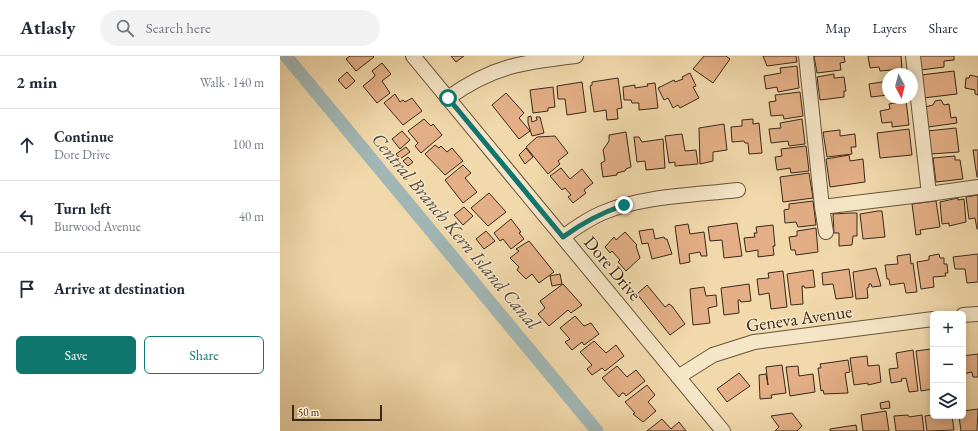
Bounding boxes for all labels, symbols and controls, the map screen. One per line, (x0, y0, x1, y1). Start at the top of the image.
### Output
search box (100, 10, 380, 46)
text: Atlasly (20, 15, 76, 40)
icon: search (114, 17, 136, 39)
text: Search here (146, 18, 211, 37)
text: Map (825, 19, 850, 37)
text: Layers (872, 19, 907, 37)
text: Share (929, 19, 958, 37)
north arrow (882, 68, 918, 104)
text: 2 min (16, 71, 57, 93)
text: Walk · 140 m (200, 74, 264, 91)
route start (439, 89, 457, 107)
text: Continue (54, 127, 114, 146)
water label: Central Branch Kern Island Canal (366, 127, 546, 335)
icon: ahead (16, 134, 38, 156)
text: 100 m (233, 136, 264, 153)
text: Dore Drive (54, 146, 110, 163)
route end (615, 196, 633, 214)
text: Turn left (54, 199, 111, 218)
icon: left (16, 206, 38, 228)
text: 40 m (239, 208, 264, 225)
text: Burwood Avenue (54, 218, 141, 235)
street label: Dore Drive (579, 231, 647, 305)
icon: arrive (16, 278, 38, 300)
text: Arrive at destination (54, 279, 185, 298)
street label: Geneva Avenue (745, 299, 853, 337)
map controls (930, 311, 966, 419)
button: + (930, 311, 966, 347)
button: Save (16, 336, 136, 374)
button: Share (144, 336, 264, 374)
button: − (930, 347, 966, 383)
button: layers (930, 383, 966, 419)
scale bar (292, 403, 382, 422)
text: 50 m (298, 405, 319, 419)

